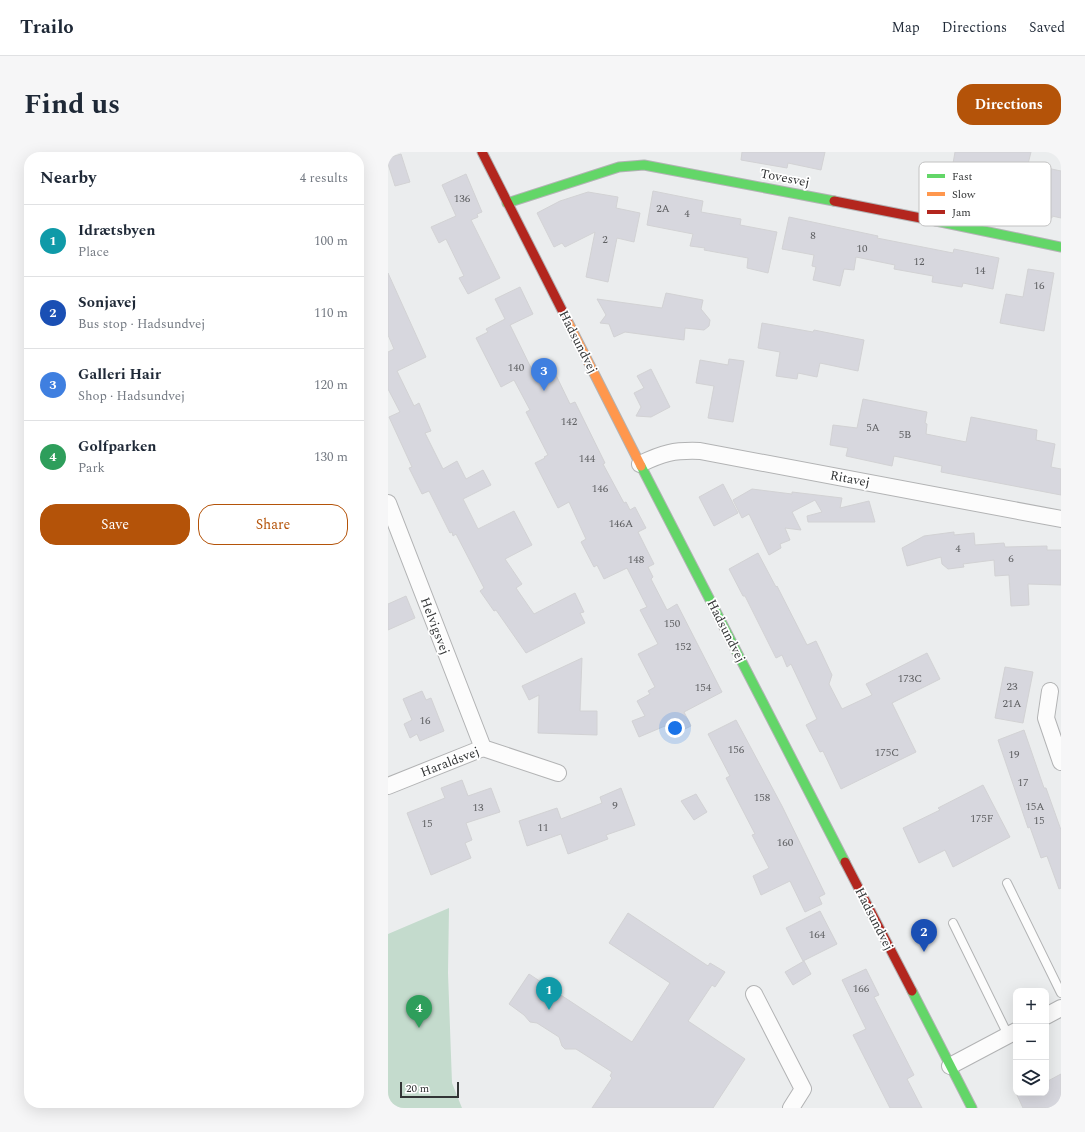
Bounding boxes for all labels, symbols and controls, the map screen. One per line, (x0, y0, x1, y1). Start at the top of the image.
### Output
text: Trailo (20, 13, 74, 42)
text: Map (892, 17, 920, 38)
text: Directions (942, 17, 1007, 38)
text: Saved (1029, 17, 1065, 38)
text: Find us (24, 83, 120, 126)
button: Directions (957, 84, 1061, 125)
legend (919, 162, 1051, 226)
street label: Tovesvej (759, 163, 811, 193)
text: Nearby (40, 165, 96, 191)
text: 4 results (300, 168, 348, 188)
text: Fast (952, 168, 973, 185)
text: Slow (952, 186, 976, 203)
house number: 136 (454, 190, 471, 207)
house number: 2A (656, 200, 670, 217)
text: Jam (952, 204, 971, 221)
house number: 4 (684, 205, 690, 222)
text: Idrætsbyen (78, 219, 156, 242)
house number: 8 (810, 227, 816, 244)
text: 1 (49, 231, 57, 251)
text: 100 m (314, 231, 348, 251)
house number: 2 (602, 231, 608, 248)
house number: 10 (857, 240, 868, 257)
text: Place (78, 242, 109, 262)
house number: 12 (914, 253, 925, 270)
house number: 14 (975, 262, 986, 279)
house number: 16 (1034, 277, 1045, 294)
text: Sonjavej (78, 291, 136, 314)
text: 2 (49, 303, 57, 323)
text: 110 m (314, 303, 348, 323)
street label: Hadsundvej (554, 307, 602, 377)
text: Bus stop · Hadsundvej (78, 314, 205, 334)
pin: 3 (531, 358, 557, 391)
house number: 140 (508, 359, 525, 376)
text: Galleri Hair (78, 363, 161, 386)
text: 3 (49, 375, 57, 395)
text: 120 m (314, 375, 348, 395)
text: Shop · Hadsundvej (78, 386, 185, 406)
house number: 142 (561, 413, 578, 430)
house number: 5A (866, 419, 880, 436)
house number: 5B (899, 426, 911, 443)
text: Golfparken (78, 435, 157, 458)
text: 4 (49, 447, 57, 467)
text: 130 m (314, 447, 348, 467)
house number: 144 (579, 450, 596, 467)
text: Park (78, 458, 105, 478)
street label: Ritavej (828, 465, 872, 493)
house number: 146 (592, 480, 609, 497)
button: Save (40, 504, 190, 545)
button: Share (198, 504, 348, 545)
house number: 146A (609, 515, 633, 532)
house number: 4 (955, 540, 961, 557)
house number: 6 (1008, 550, 1014, 567)
house number: 148 (628, 551, 645, 568)
street label: Helvigsvej (415, 594, 455, 658)
street label: Hadsundvej (702, 596, 750, 666)
house number: 150 (664, 615, 681, 632)
house number: 152 (675, 638, 692, 655)
house number: 173C (898, 670, 922, 687)
house number: 23 (1007, 678, 1018, 695)
house number: 154 (695, 679, 712, 696)
house number: 21A (1002, 695, 1022, 712)
house number: 16 (420, 712, 431, 729)
your location (665, 718, 685, 738)
house number: 156 (728, 741, 745, 758)
street label: Haraldsvej (418, 742, 482, 782)
house number: 175C (875, 744, 899, 761)
house number: 19 (1009, 746, 1020, 763)
house number: 17 (1018, 774, 1029, 791)
house number: 158 (754, 789, 771, 806)
house number: 9 (612, 797, 618, 814)
house number: 15A (1025, 798, 1045, 815)
house number: 13 (473, 799, 484, 816)
house number: 175F (970, 810, 994, 827)
house number: 15 (1034, 812, 1045, 829)
house number: 15 (422, 815, 433, 832)
house number: 11 (538, 819, 549, 836)
house number: 160 (777, 834, 794, 851)
street label: Hadsundvej (850, 884, 898, 954)
pin: 2 (911, 919, 937, 952)
house number: 164 (809, 926, 826, 943)
pin: 1 (536, 977, 562, 1010)
house number: 166 (853, 980, 870, 997)
map controls (1013, 988, 1049, 1096)
button: + (1013, 988, 1049, 1024)
pin: 4 (406, 995, 432, 1028)
button: − (1013, 1024, 1049, 1060)
button: layers (1013, 1060, 1049, 1096)
scale bar (400, 1080, 459, 1099)
text: 20 m (406, 1080, 429, 1097)

